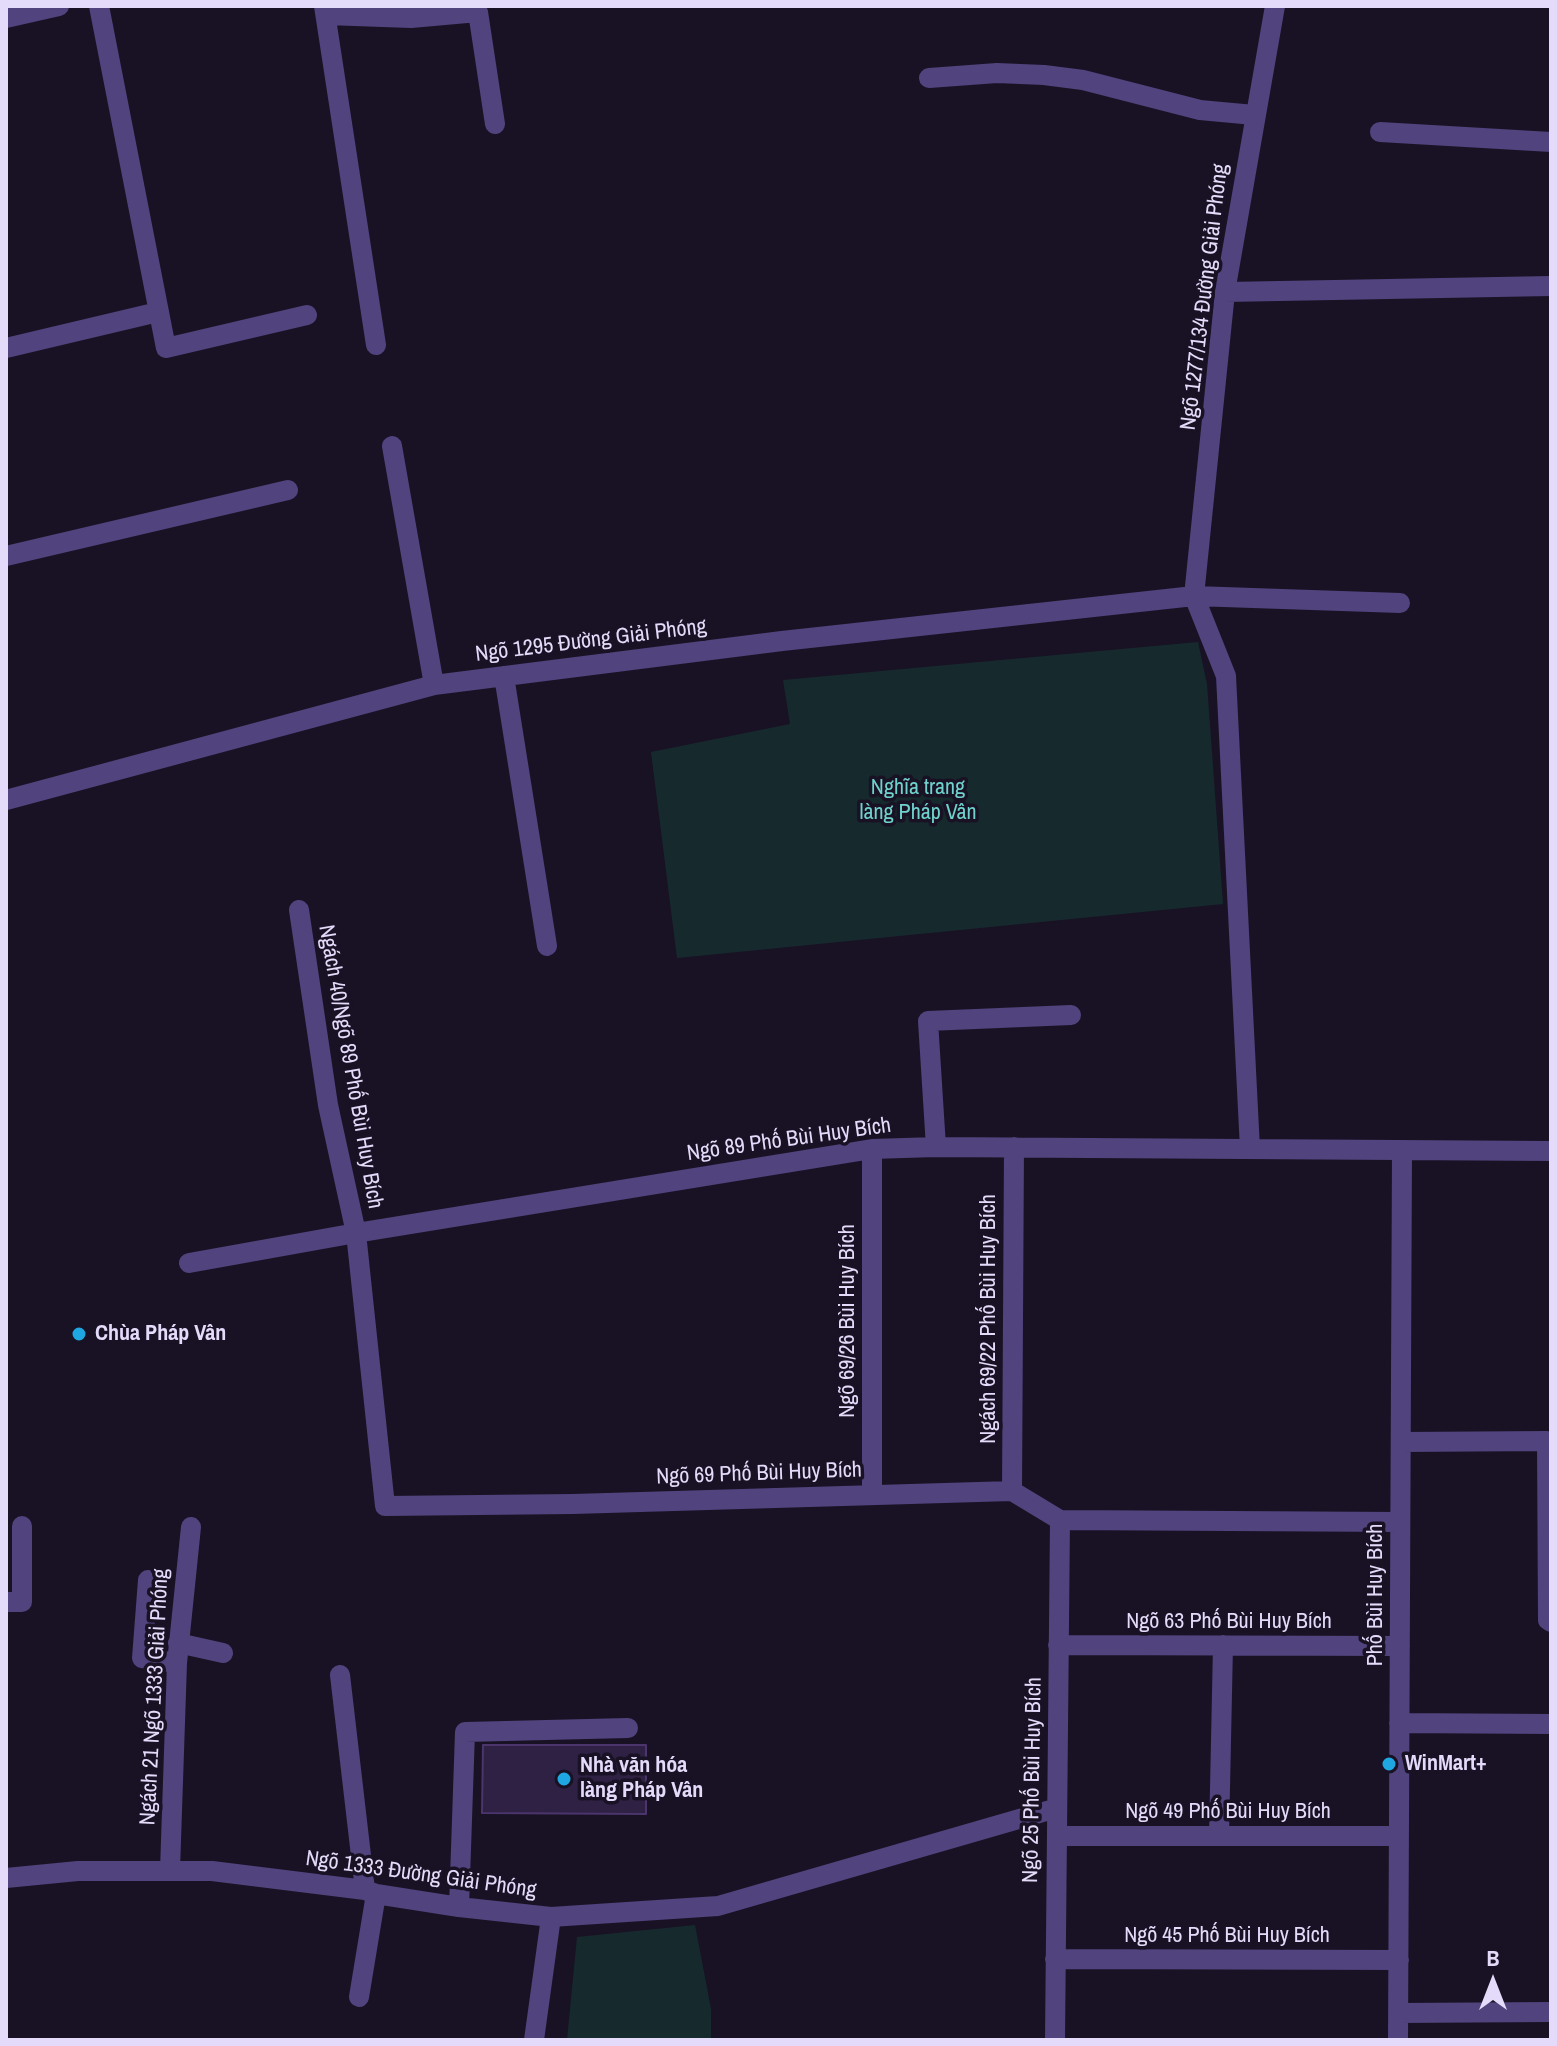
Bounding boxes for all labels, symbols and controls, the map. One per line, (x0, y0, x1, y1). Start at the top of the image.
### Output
street label: Ngõ 1277/134 Đường Giải Phóng (1176, 162, 1234, 432)
street label: Ngõ 1295 Đường Giải Phóng (474, 614, 708, 668)
park label: Nghĩa trang làng Pháp Vân (859, 775, 977, 826)
street label: Ngách 40/Ngõ 89 Phố Bùi Huy Bích (312, 923, 388, 1211)
street label: Ngõ 89 Phố Bùi Huy Bích (685, 1113, 893, 1167)
street label: Ngách 69/22 Phố Bùi Huy Bích (976, 1194, 1002, 1444)
street label: Ngõ 69/26 Bùi Huy Bích (835, 1224, 861, 1418)
place label: Chùa Pháp Vân (95, 1321, 226, 1347)
marker: Chùa Pháp Vân (70, 1325, 88, 1343)
street label: Ngõ 69 Phố Bùi Huy Bích (656, 1457, 862, 1491)
street label: Phố Bùi Huy Bích (1363, 1524, 1389, 1666)
street label: Ngách 21 Ngõ 1333 Giải Phóng (135, 1568, 175, 1826)
street label: Ngõ 63 Phố Bùi Huy Bích (1126, 1609, 1332, 1635)
street label: Ngõ 25 Phố Bùi Huy Bích (1018, 1677, 1048, 1883)
place label: WinMart+ (1405, 1751, 1487, 1777)
place label: Nhà văn hóa làng Pháp Vân (580, 1753, 703, 1804)
marker: WinMart+ (1380, 1755, 1398, 1773)
marker: Nhà văn hóa làng Pháp Vân (555, 1770, 573, 1788)
street label: Ngõ 49 Phố Bùi Huy Bích (1125, 1799, 1331, 1825)
street label: Ngõ 1333 Đường Giải Phóng (304, 1846, 538, 1904)
street label: Ngõ 45 Phố Bùi Huy Bích (1124, 1923, 1330, 1949)
north arrow (1453, 1942, 1533, 2022)
text: B (1486, 1943, 1500, 1973)

